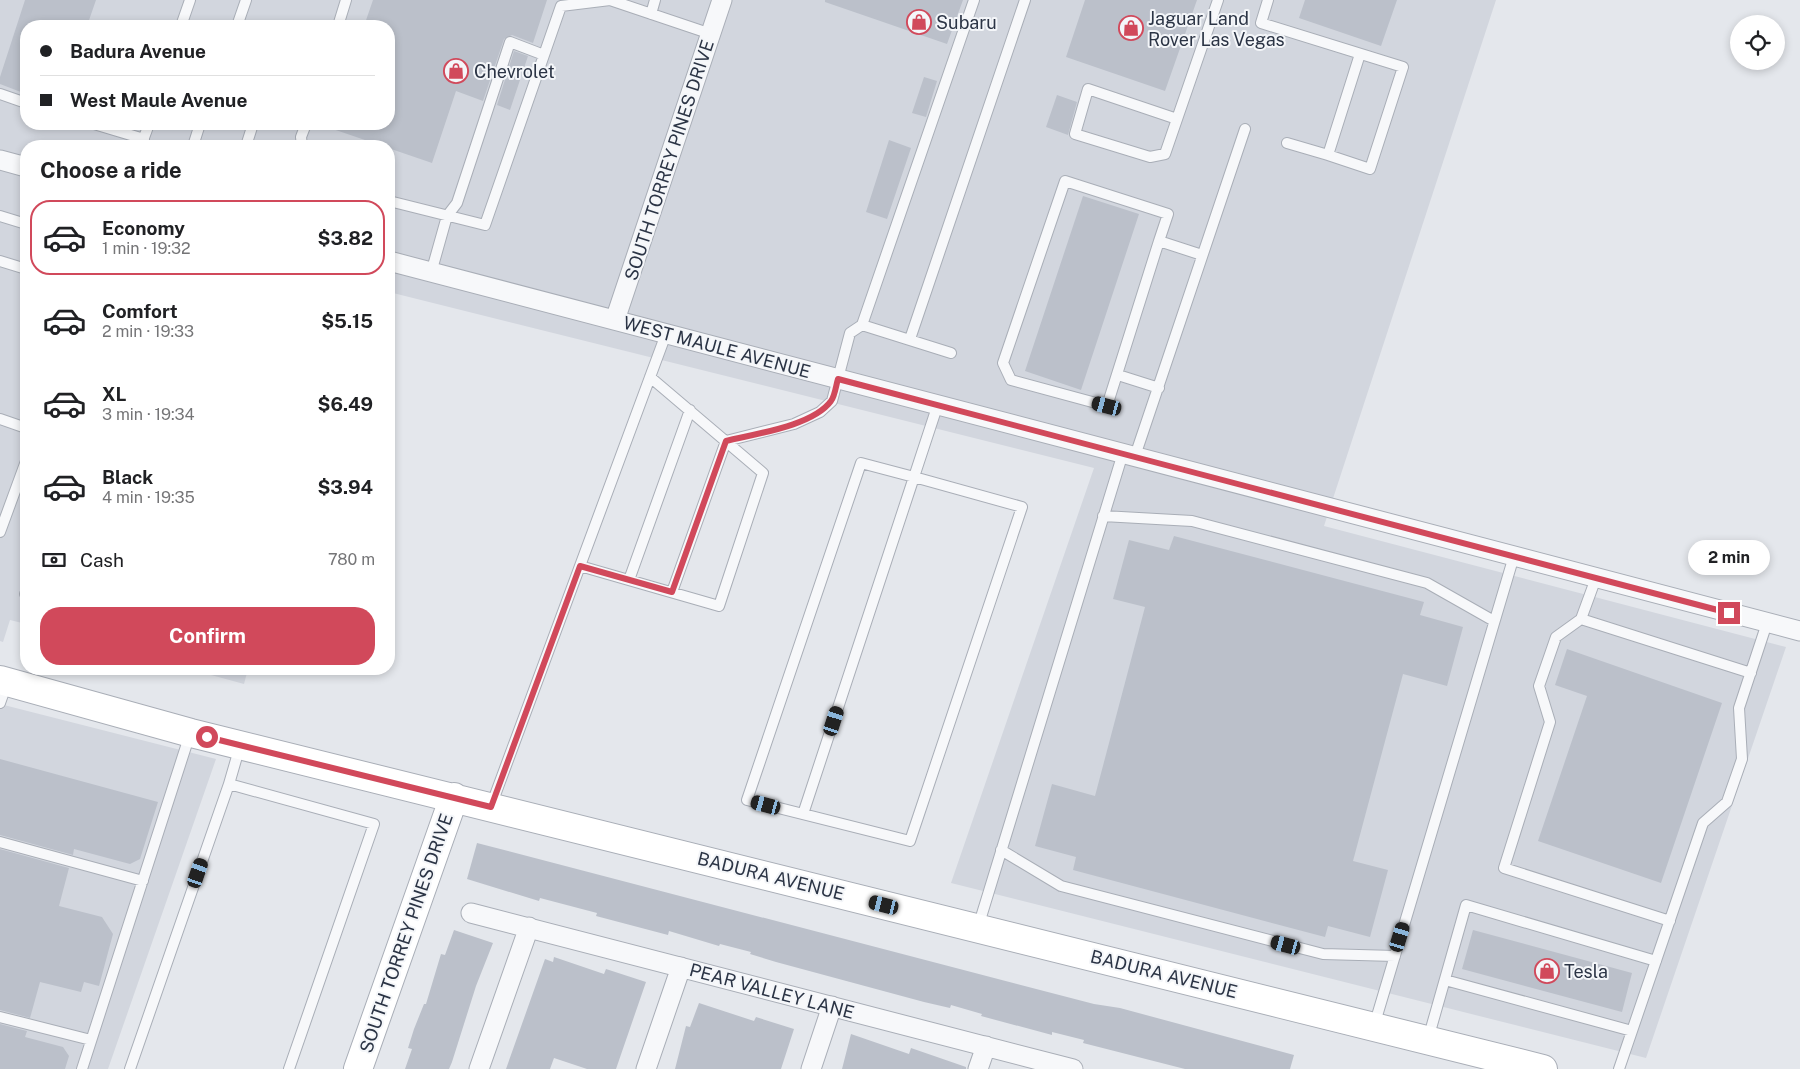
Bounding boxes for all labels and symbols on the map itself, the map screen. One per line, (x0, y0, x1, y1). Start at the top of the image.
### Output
place label: Jaguar Land Rover Las Vegas (1148, 8, 1285, 50)
shop icon: Subaru (906, 9, 932, 35)
place label: Subaru (936, 12, 997, 33)
shop icon: Jaguar Land Rover Las Vegas (1118, 15, 1144, 41)
street label: SOUTH TORREY PINES DRIVE (620, 37, 718, 283)
shop icon: Chevrolet (443, 58, 469, 84)
place label: Chevrolet (474, 61, 555, 82)
street label: WEST MAULE AVENUE (621, 312, 813, 382)
car (1090, 395, 1123, 417)
callout: 2 min (1688, 540, 1770, 576)
route end (1718, 602, 1740, 624)
car (822, 704, 845, 738)
route start (196, 726, 218, 748)
car (749, 794, 782, 816)
street label: SOUTH TORREY PINES DRIVE (355, 811, 457, 1055)
street label: BADURA AVENUE (695, 848, 847, 904)
car (186, 856, 209, 890)
car (867, 894, 900, 916)
car (1388, 920, 1411, 954)
car (1269, 934, 1302, 956)
street label: BADURA AVENUE (1088, 946, 1240, 1002)
shop icon: Tesla (1534, 958, 1560, 984)
street label: PEAR VALLEY LANE (687, 959, 857, 1023)
place label: Tesla (1564, 961, 1608, 982)

